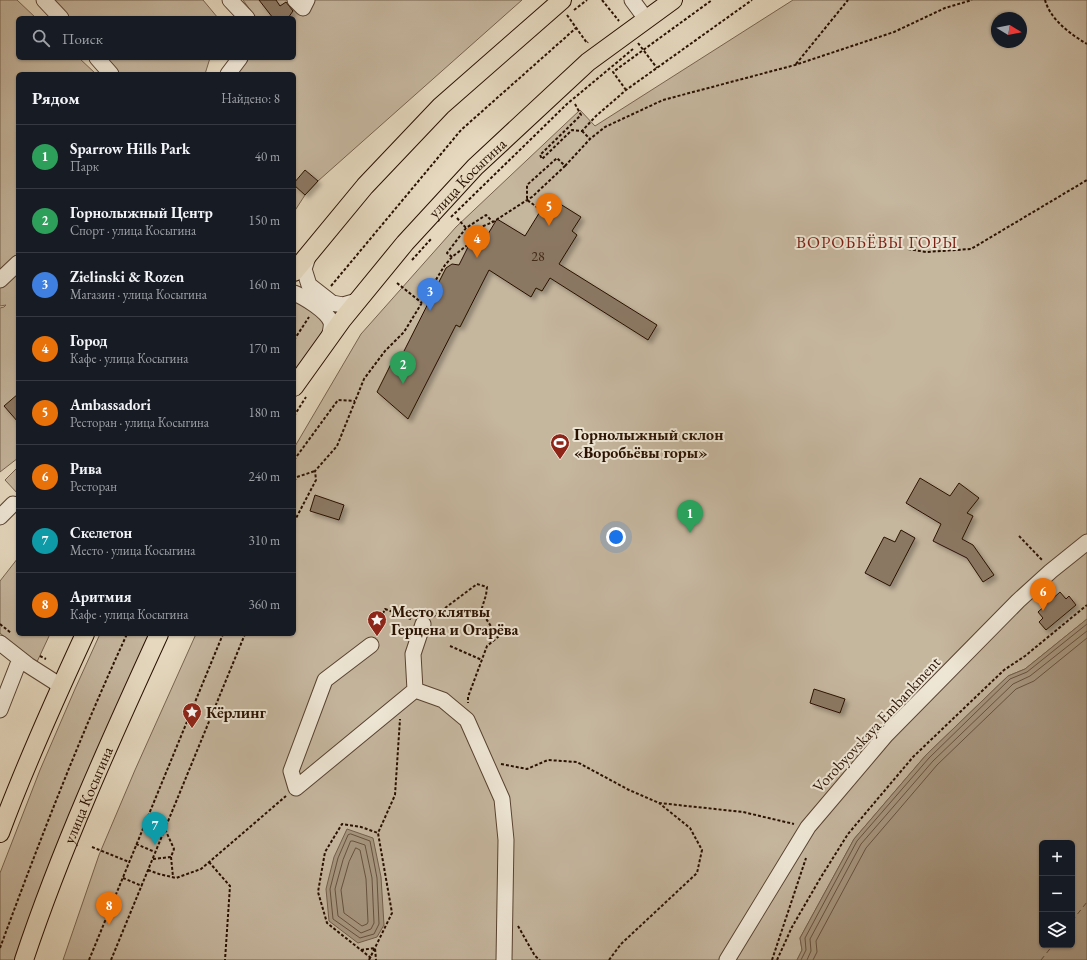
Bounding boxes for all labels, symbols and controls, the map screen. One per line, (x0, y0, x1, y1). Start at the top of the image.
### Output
north arrow (991, 12, 1027, 48)
search box (16, 16, 296, 60)
icon: search (30, 27, 52, 49)
text: Поиск (62, 29, 103, 48)
text: Рядом (32, 87, 80, 109)
text: Найдено: 8 (221, 90, 280, 107)
street label: улица Косыгина (424, 133, 511, 222)
text: Sparrow Hills Park (70, 139, 190, 158)
text: 1 (42, 148, 48, 165)
text: 40 m (255, 148, 280, 165)
text: Парк (70, 158, 99, 175)
pin: 5 (536, 193, 562, 226)
text: Горнолыжный Центр (70, 203, 213, 222)
text: 2 (42, 212, 48, 229)
text: 150 m (249, 212, 280, 229)
text: Спорт · улица Косыгина (70, 222, 196, 239)
pin: 4 (464, 225, 490, 258)
district label: ВОРОБЬЁВЫ ГОРЫ (796, 231, 958, 253)
house number: 28 (531, 247, 545, 265)
text: Zielinski & Rozen (70, 267, 184, 286)
text: 3 (42, 276, 48, 293)
text: 160 m (249, 276, 280, 293)
pin: 3 (417, 278, 443, 311)
text: Магазин · улица Косыгина (70, 286, 207, 303)
text: Город (70, 331, 107, 350)
text: 4 (42, 340, 48, 357)
text: 170 m (249, 340, 280, 357)
text: Кафе · улица Косыгина (70, 350, 188, 367)
pin: 2 (390, 351, 416, 384)
text: Ambassadori (70, 395, 151, 414)
text: 5 (42, 404, 48, 421)
text: 180 m (249, 404, 280, 421)
text: Ресторан · улица Косыгина (70, 414, 209, 431)
place label: Горнолыжный склон «Воробьёвы горы» (574, 424, 723, 463)
sports icon: Горнолыжный склон «Воробьёвы горы» (549, 432, 571, 460)
text: Рива (70, 459, 102, 478)
text: 6 (42, 468, 48, 485)
text: 240 m (249, 468, 280, 485)
text: Ресторан (70, 478, 117, 495)
pin: 1 (677, 500, 703, 533)
text: Скелетон (70, 523, 132, 542)
your location (606, 527, 626, 547)
text: 7 (42, 532, 48, 549)
text: 310 m (249, 532, 280, 549)
text: Место · улица Косыгина (70, 542, 195, 559)
pin: 6 (1030, 578, 1056, 611)
text: Аритмия (70, 587, 132, 606)
text: 8 (42, 596, 48, 613)
text: 360 m (249, 596, 280, 613)
place label: Место клятвы Герцена и Огарёва (391, 601, 520, 640)
text: Кафе · улица Косыгина (70, 606, 188, 623)
place icon: Место клятвы Герцена и Огарёва (366, 609, 388, 637)
street label: Vorobyovskaya Embankment (808, 652, 945, 797)
place icon: Кёрлинг (181, 701, 203, 729)
place label: Кёрлинг (206, 702, 266, 723)
street label: улица Косыгина (58, 743, 118, 847)
pin: 7 (142, 812, 168, 845)
map controls (1039, 840, 1075, 948)
button: + (1039, 840, 1075, 876)
button: − (1039, 876, 1075, 912)
pin: 8 (96, 892, 122, 925)
button: layers (1039, 912, 1075, 948)

